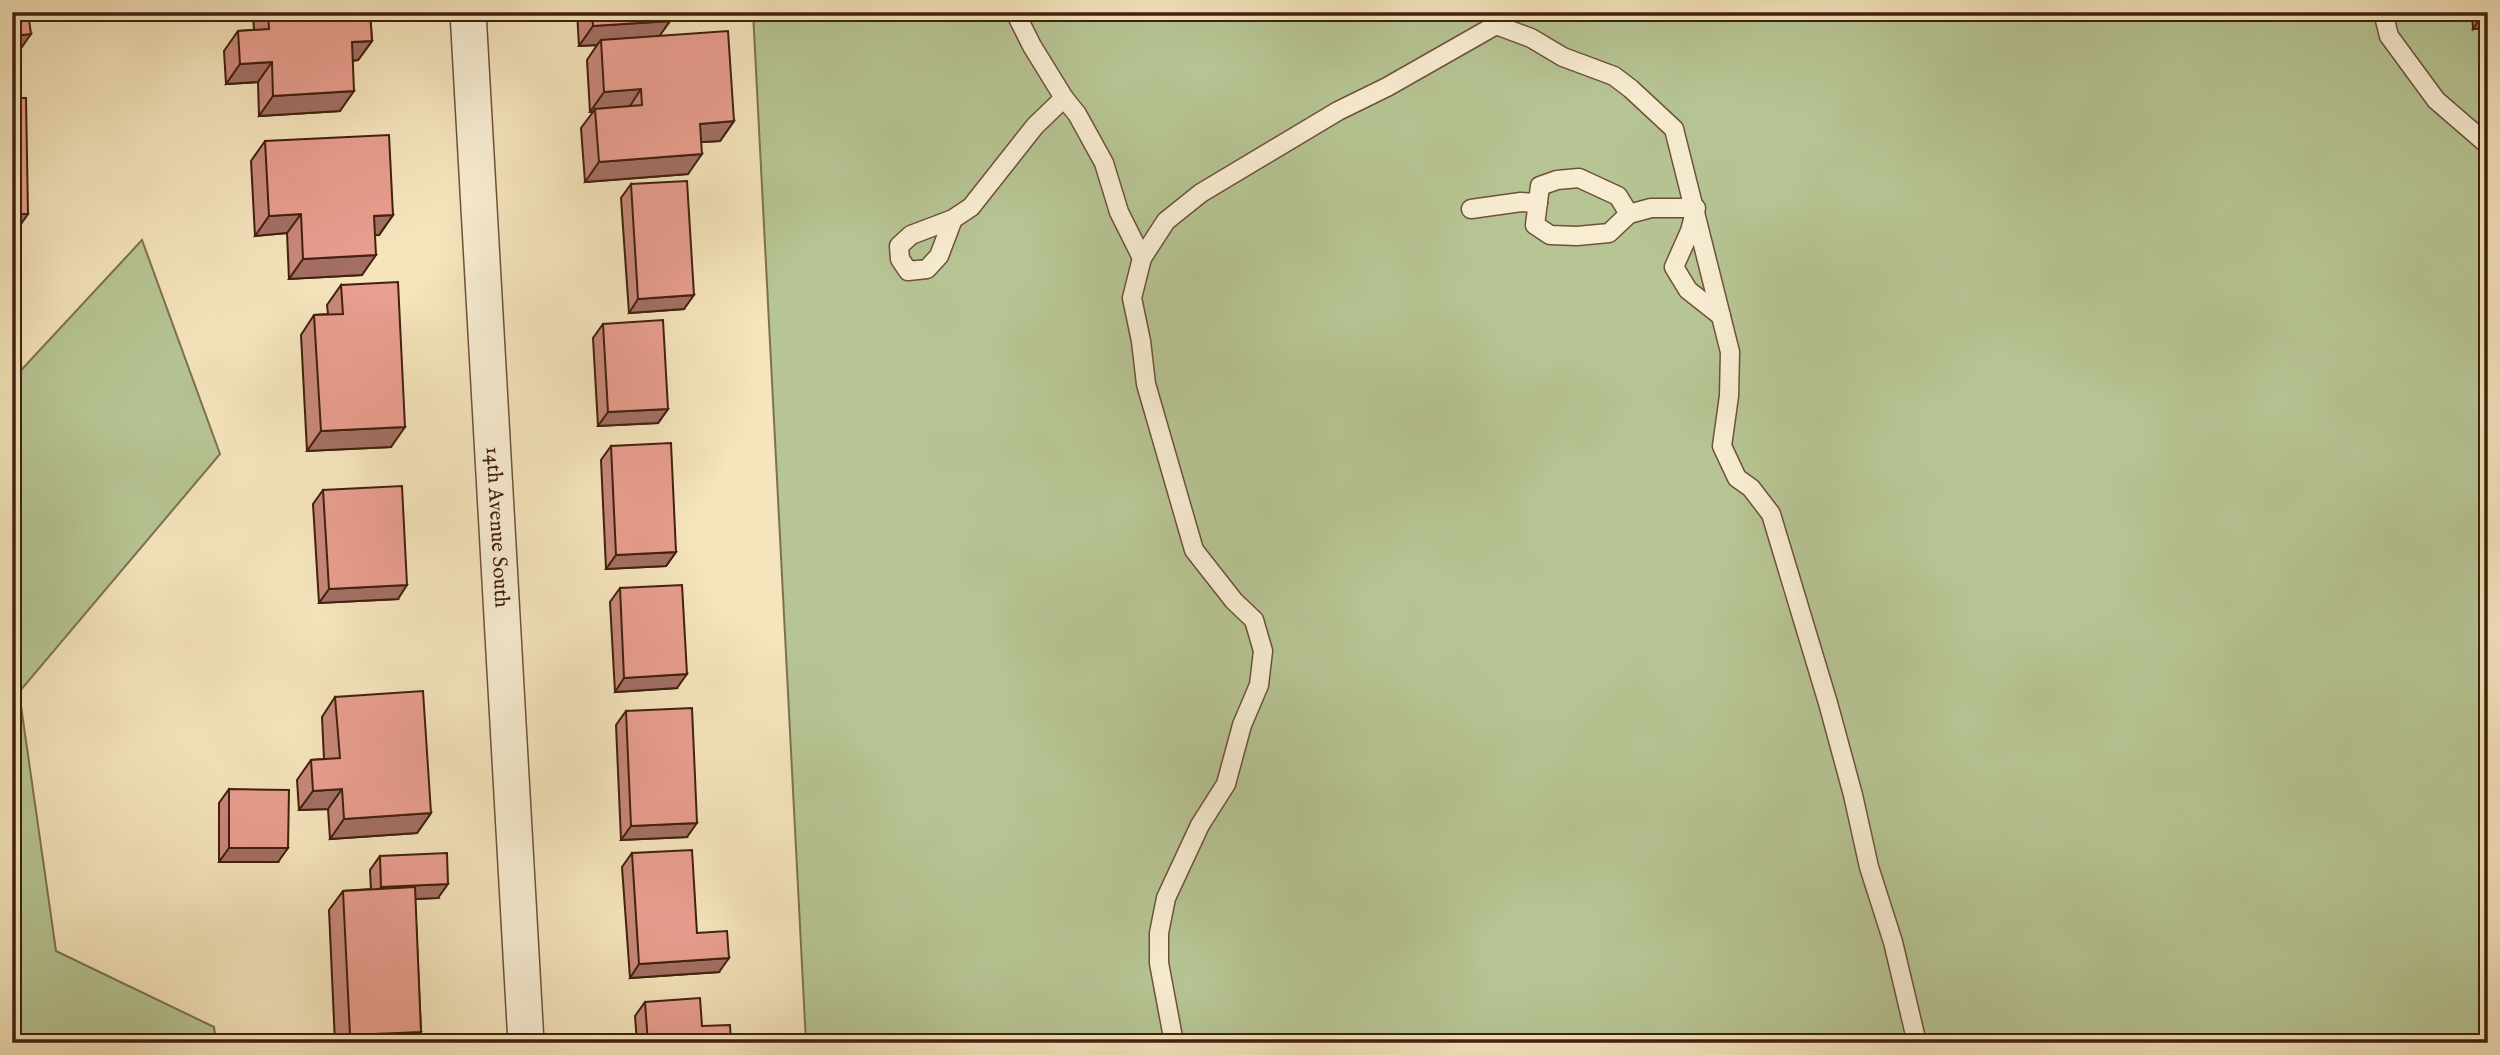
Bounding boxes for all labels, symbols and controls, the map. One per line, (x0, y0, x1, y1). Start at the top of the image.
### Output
street label: 14th Avenue South (479, 446, 515, 608)

